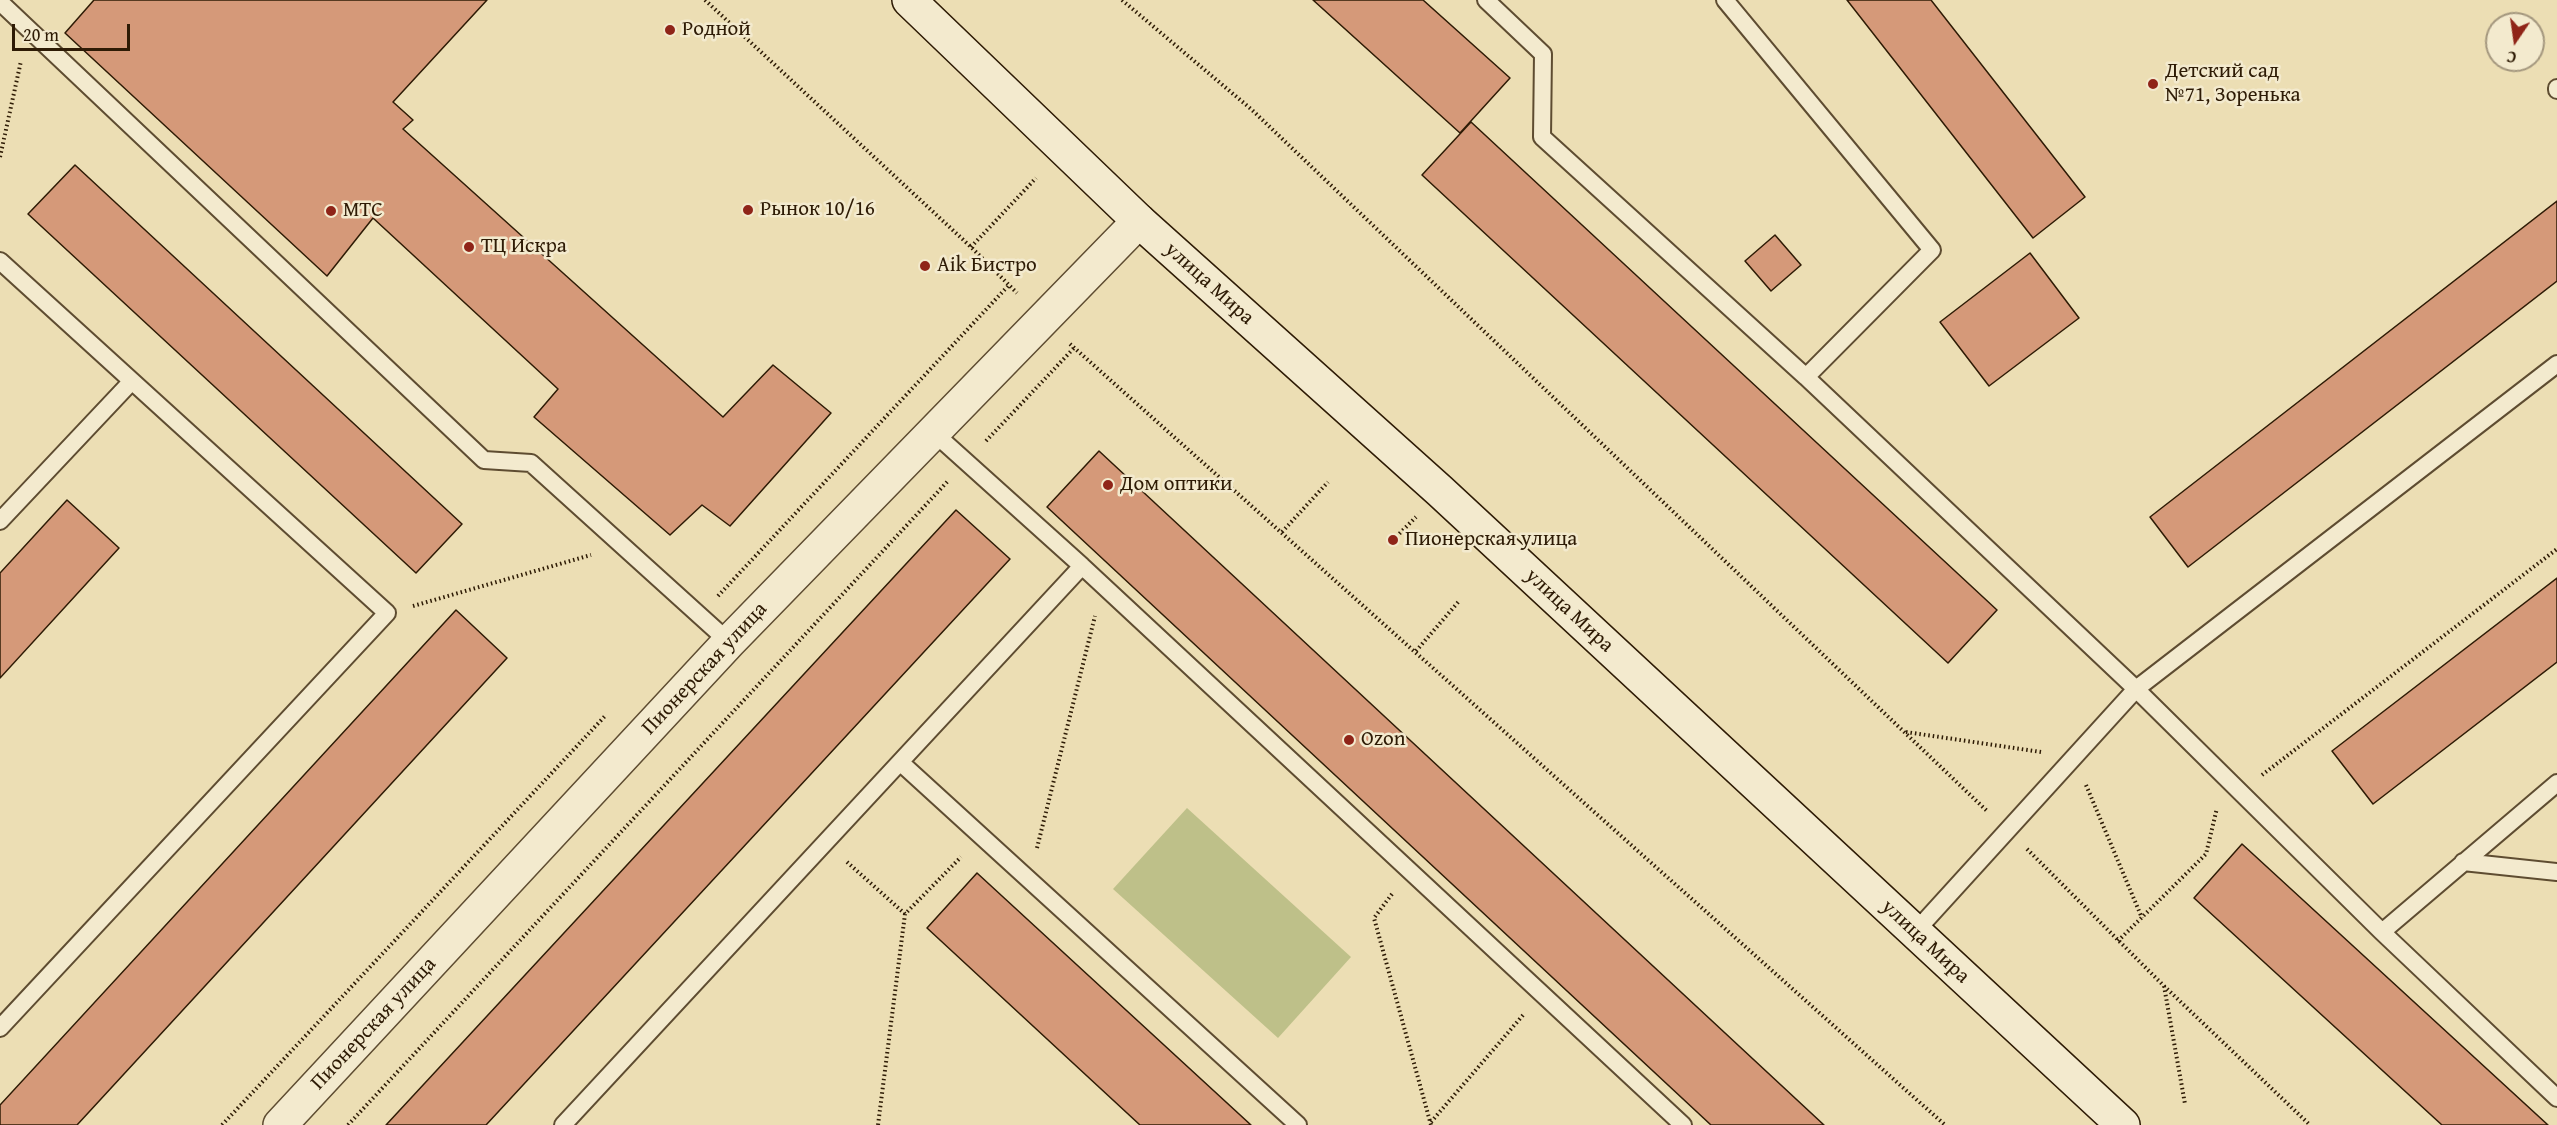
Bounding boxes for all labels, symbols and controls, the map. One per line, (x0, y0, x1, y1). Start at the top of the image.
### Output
scale bar (15, 12, 134, 50)
north arrow (2485, 12, 2545, 72)
place label: Родной (682, 17, 751, 43)
text: 20 m (23, 21, 59, 48)
marker: Родной (663, 23, 677, 37)
text: С (2504, 45, 2519, 70)
place label: Детский сад №71, Зоренька (2165, 59, 2301, 109)
marker: Детский сад №71, Зоренька (2146, 77, 2160, 91)
place label: Рынок 10/16 (760, 197, 875, 223)
place label: МТС (343, 198, 383, 224)
marker: Рынок 10/16 (741, 203, 755, 217)
marker: МТС (324, 204, 338, 218)
place label: ТЦ Искра (481, 234, 567, 260)
street label: улица Мира (1159, 237, 1259, 331)
marker: ТЦ Искра (462, 240, 476, 254)
place label: Aik Бистро (937, 253, 1037, 279)
marker: Aik Бистро (918, 259, 932, 273)
place label: Дом оптики (1120, 472, 1232, 498)
marker: Дом оптики (1101, 478, 1115, 492)
place label: Пионерская улица (1405, 527, 1577, 553)
marker: Пионерская улица (1386, 533, 1400, 547)
street label: улица Мира (1520, 564, 1618, 658)
street label: Пионерская улица (637, 597, 773, 741)
place label: Ozon (1361, 727, 1405, 753)
marker: Ozon (1342, 733, 1356, 747)
street label: улица Мира (1876, 895, 1974, 989)
street label: Пионерская улица (306, 952, 442, 1096)

